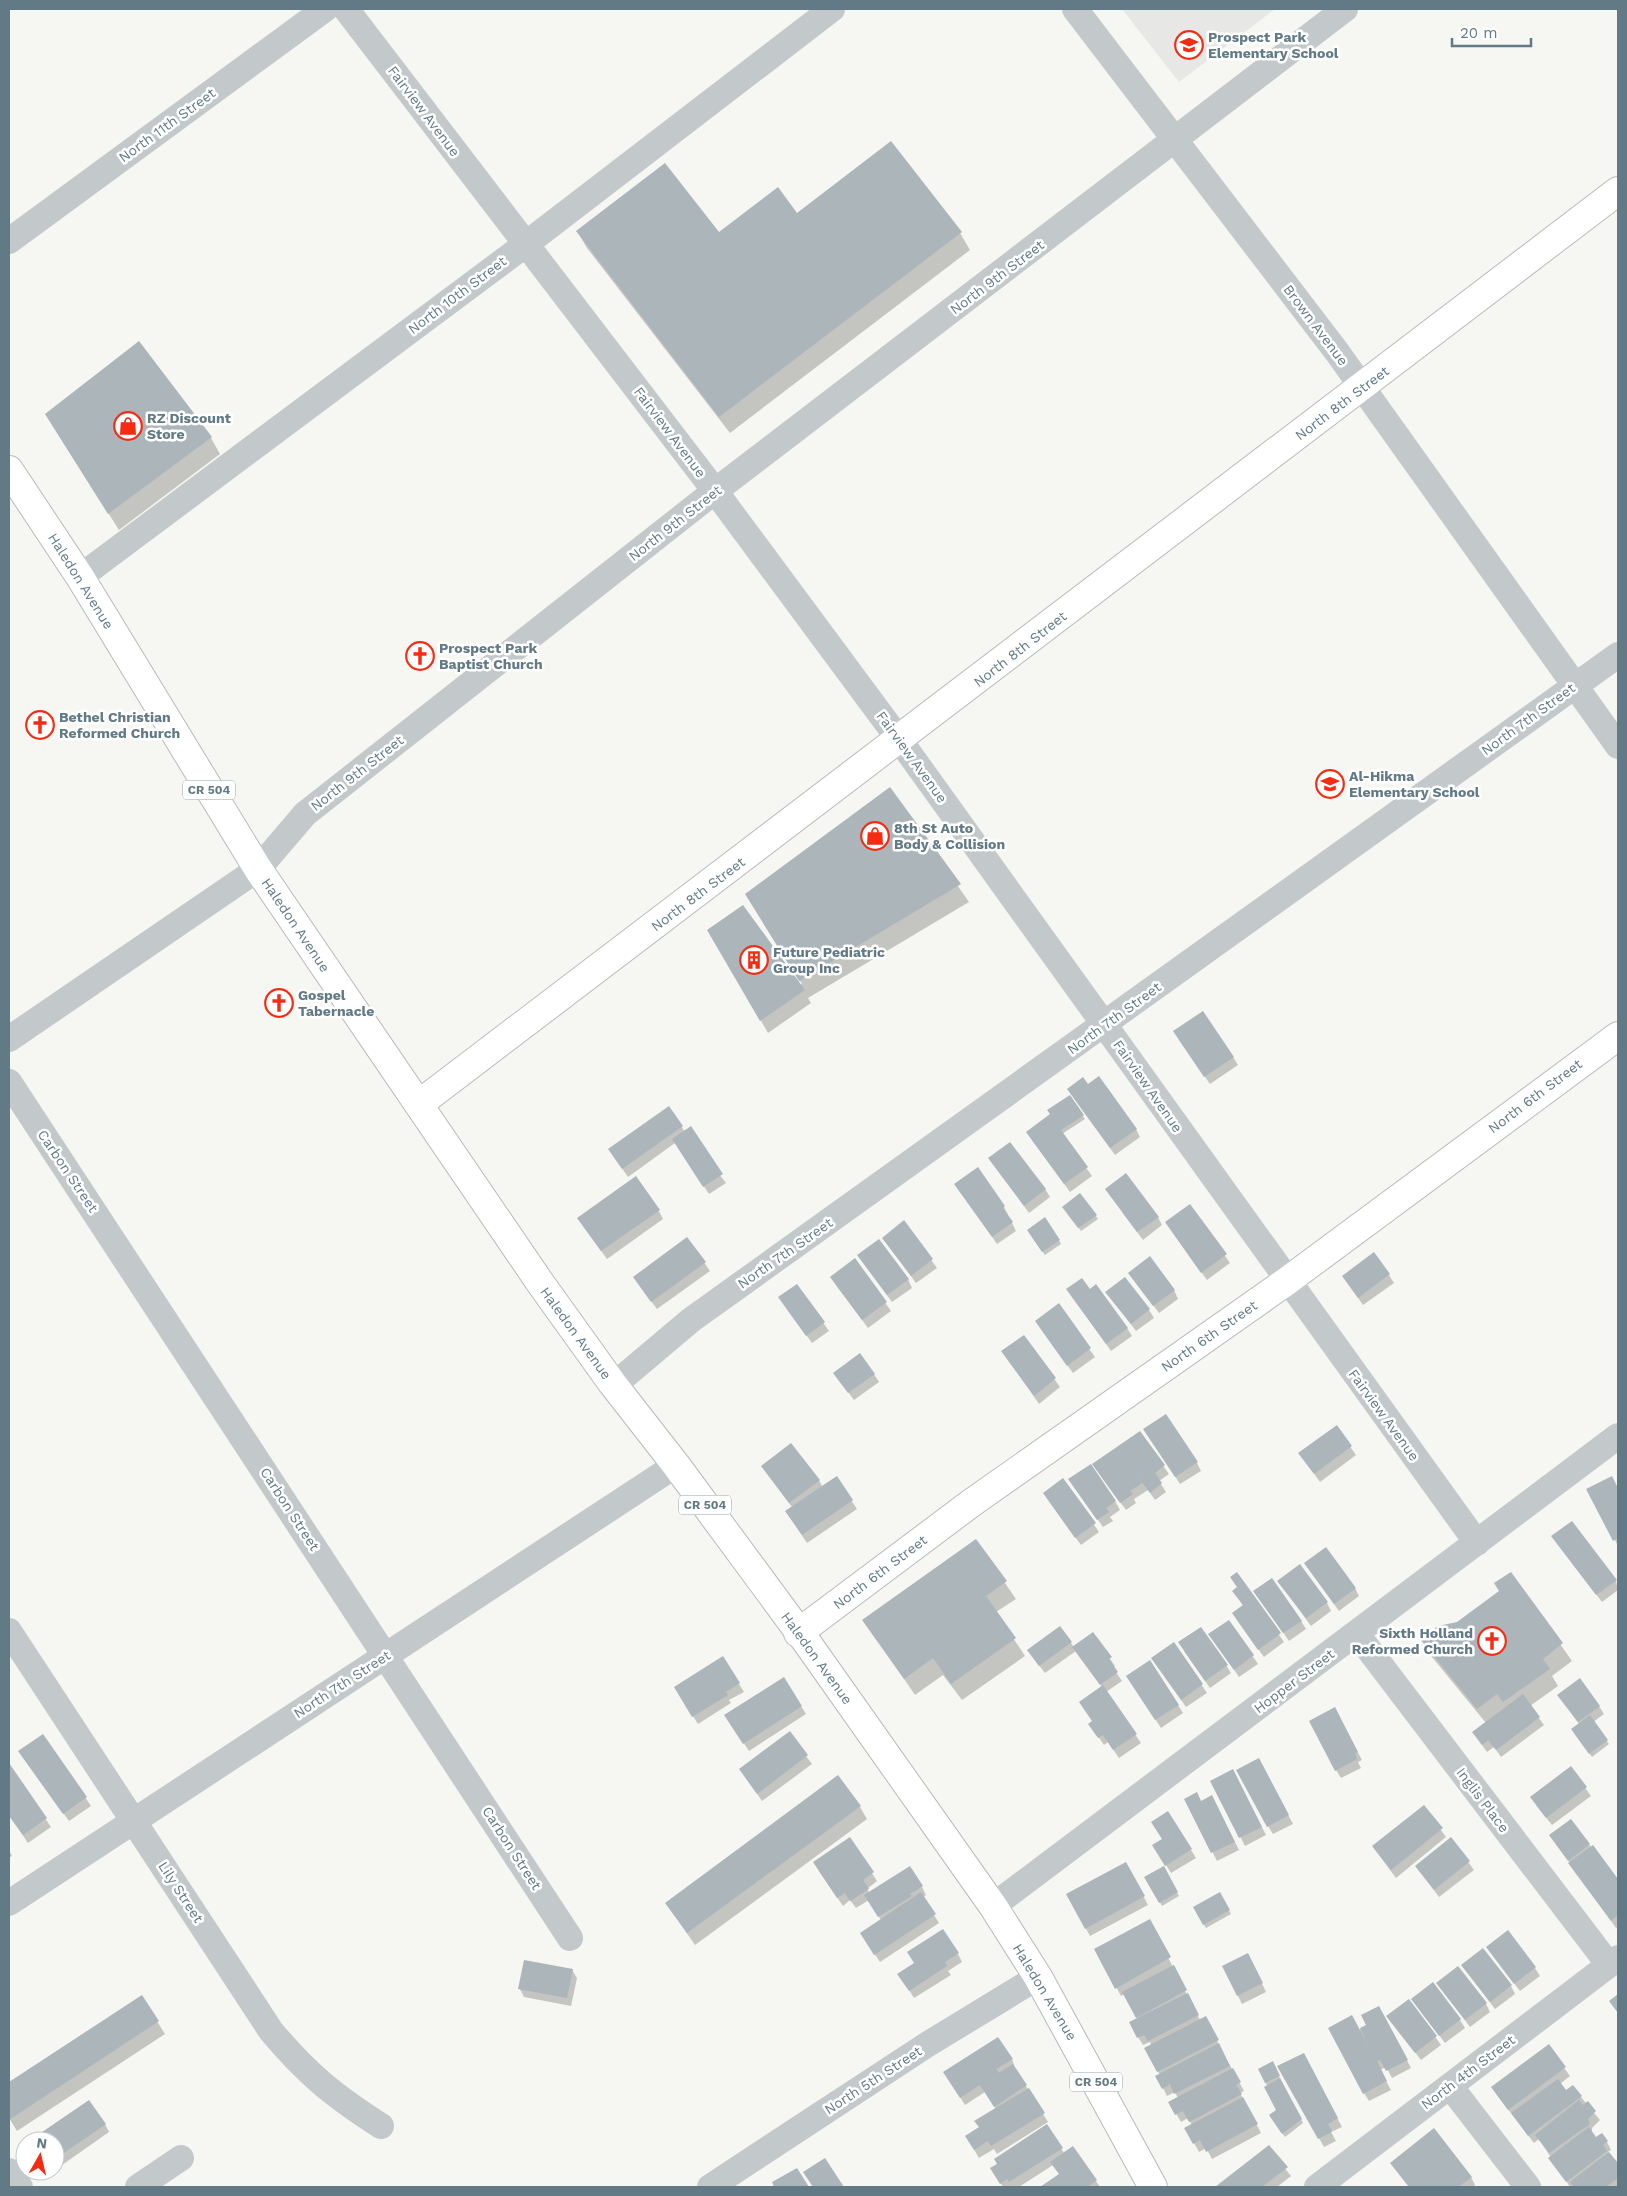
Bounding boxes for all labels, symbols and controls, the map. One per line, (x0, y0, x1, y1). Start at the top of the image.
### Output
scale bar (1452, 15, 1531, 47)
text: 20 m (1460, 24, 1498, 42)
place label: Prospect Park Elementary School (1208, 29, 1339, 61)
school or university icon: Prospect Park Elementary School (1174, 30, 1204, 60)
street label: Fairview Avenue (385, 63, 463, 159)
street label: North 11th Street (116, 85, 218, 165)
street label: North 9th Street (947, 236, 1047, 317)
street label: North 10th Street (405, 253, 509, 337)
street label: Brown Avenue (1280, 281, 1352, 369)
street label: North 8th Street (1292, 362, 1392, 443)
street label: Fairview Avenue (631, 384, 709, 480)
place label: RZ Discount Store (147, 410, 231, 442)
shop icon: RZ Discount Store (113, 411, 143, 441)
street label: North 9th Street (625, 482, 725, 564)
street label: Haledon Avenue (45, 530, 117, 632)
street label: North 8th Street (970, 608, 1070, 690)
place label: Prospect Park Baptist Church (439, 640, 543, 672)
church icon: Prospect Park Baptist Church (405, 641, 435, 671)
street label: North 7th Street (1478, 680, 1578, 758)
street label: Fairview Avenue (873, 708, 951, 806)
place label: Bethel Christian Reformed Church (59, 709, 180, 741)
church icon: Bethel Christian Reformed Church (25, 710, 55, 740)
street label: North 9th Street (307, 732, 407, 814)
place label: Al-Hikma Elementary School (1349, 768, 1480, 800)
school or university icon: Al-Hikma Elementary School (1315, 769, 1345, 799)
road number: CR 504 (183, 780, 235, 800)
place label: 8th St Auto Body & Collision (894, 820, 1005, 852)
shop icon: 8th St Auto Body & Collision (860, 821, 890, 851)
street label: North 8th Street (648, 853, 748, 934)
street label: Haledon Avenue (259, 875, 333, 975)
place label: Future Pediatric Group Inc (773, 944, 885, 976)
building icon: Future Pediatric Group Inc (739, 945, 769, 975)
street label: North 7th Street (1064, 979, 1164, 1057)
place label: Gospel Tabernacle (298, 987, 374, 1019)
church icon: Gospel Tabernacle (264, 988, 294, 1018)
street label: Fairview Avenue (1110, 1037, 1186, 1135)
street label: North 6th Street (1485, 1055, 1585, 1136)
street label: Carbon Street (35, 1127, 102, 1215)
street label: North 7th Street (735, 1214, 836, 1292)
street label: Haledon Avenue (537, 1284, 615, 1382)
street label: North 6th Street (1158, 1297, 1260, 1375)
street label: Fairview Avenue (1345, 1366, 1423, 1464)
street label: Carbon Street (257, 1464, 323, 1554)
road number: CR 504 (679, 1496, 731, 1514)
street label: North 6th Street (830, 1531, 930, 1612)
street label: Haledon Avenue (778, 1609, 856, 1707)
place label: Sixth Holland Reformed Church (1352, 1625, 1473, 1657)
church icon: Sixth Holland Reformed Church (1477, 1626, 1507, 1656)
street label: Hopper Street (1251, 1645, 1337, 1716)
street label: North 7th Street (291, 1647, 393, 1721)
street label: Inglis Place (1453, 1764, 1513, 1836)
street label: Carbon Street (479, 1803, 545, 1893)
street label: Lily Street (155, 1858, 207, 1926)
street label: Haledon Avenue (1010, 1941, 1080, 2043)
street label: North 4th Street (1418, 2031, 1518, 2112)
street label: North 5th Street (821, 2043, 925, 2117)
road number: CR 504 (1070, 2072, 1122, 2092)
north arrow (15, 2131, 65, 2181)
text: N (36, 2134, 48, 2152)

